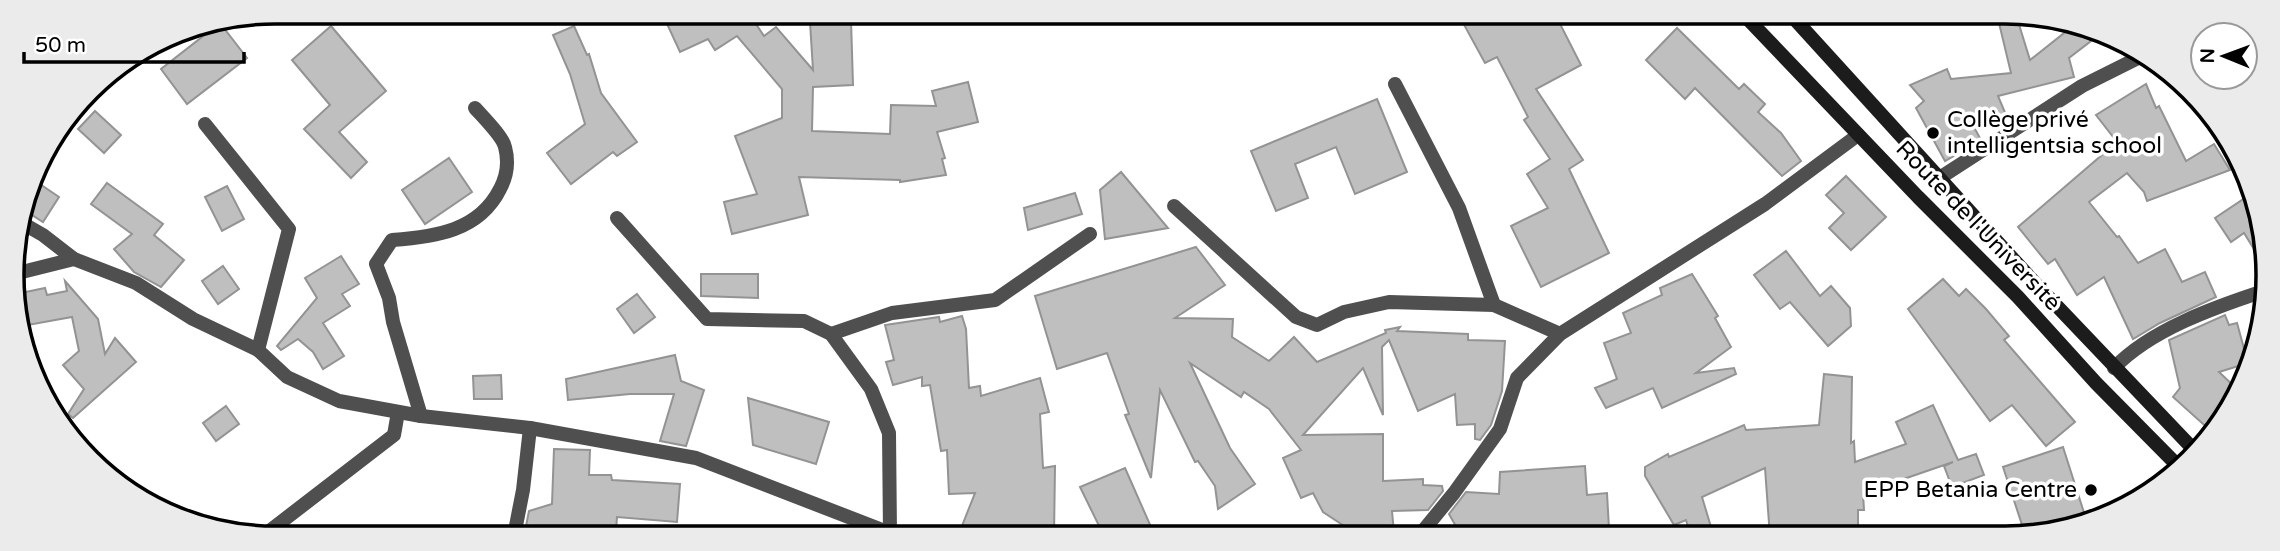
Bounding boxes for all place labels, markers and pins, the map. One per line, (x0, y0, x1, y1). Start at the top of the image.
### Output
place label: Collège privé intelligentsia school (1947, 106, 2162, 160)
marker: Collège privé intelligentsia school (1925, 125, 1941, 141)
place label: EPP Betania Centre (1864, 476, 2077, 504)
marker: EPP Betania Centre (2083, 482, 2099, 498)

